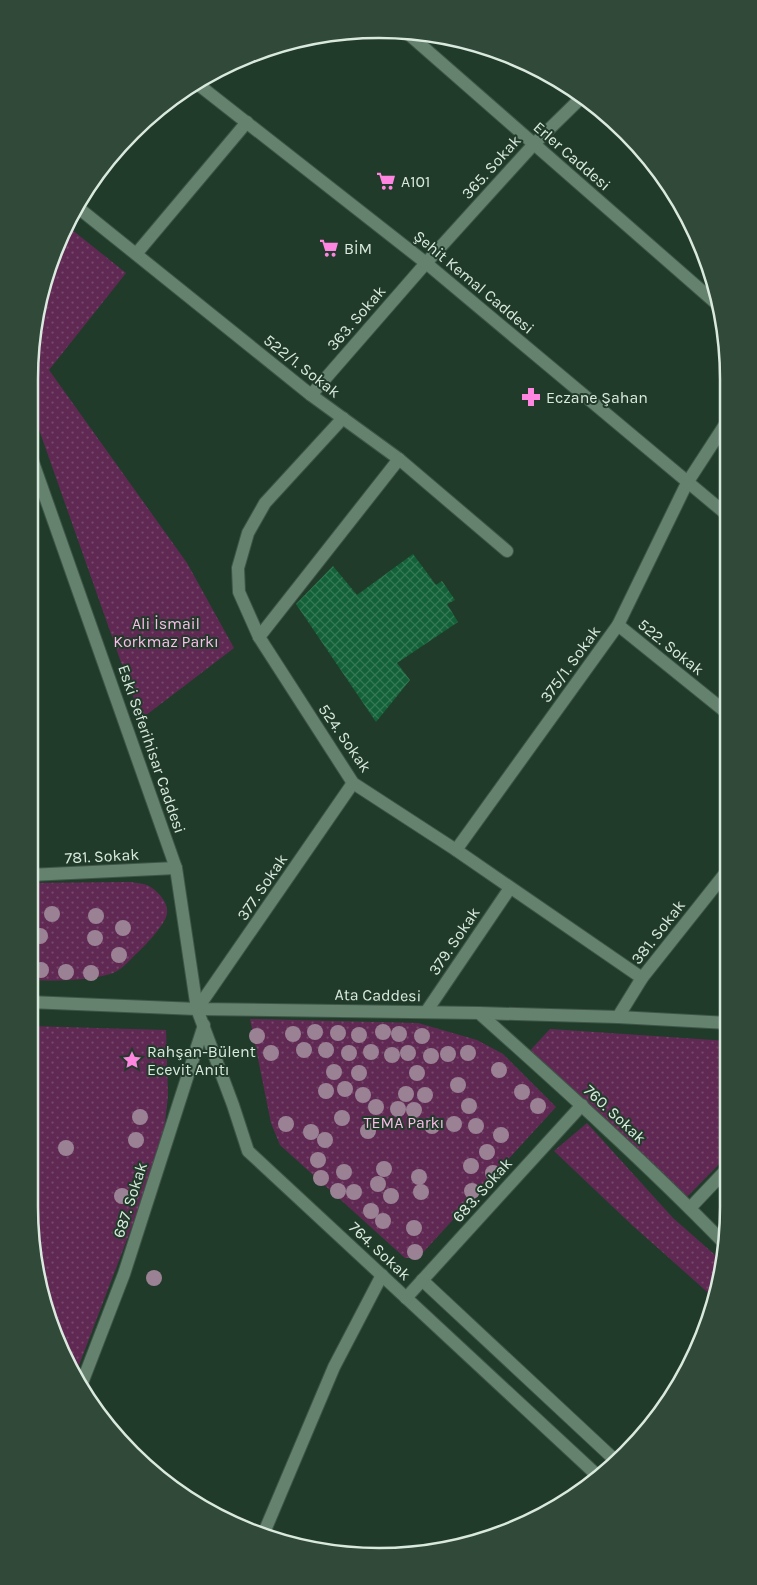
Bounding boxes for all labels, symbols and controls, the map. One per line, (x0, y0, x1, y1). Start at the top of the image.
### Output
street label: Erler Caddesi (530, 117, 614, 195)
street label: 365. Sokak (457, 131, 525, 203)
supermarket icon: A101 (375, 170, 397, 192)
place label: A101 (401, 172, 430, 191)
street label: Şehit Kemal Caddesi (410, 226, 538, 338)
supermarket icon: BİM (318, 237, 340, 259)
place label: BİM (344, 239, 372, 258)
street label: 363. Sokak (323, 282, 389, 354)
street label: 522/1. Sokak (260, 330, 344, 402)
pharmacy icon: Eczane Şahan (520, 386, 542, 408)
place label: Eczane Şahan (546, 388, 648, 407)
park label: Ali İsmail Korkmaz Parkı (113, 614, 219, 651)
street label: 522. Sokak (634, 615, 708, 679)
street label: 375/1. Sokak (536, 622, 604, 706)
street label: Eski Seferihisar Caddesi (114, 662, 190, 836)
street label: 524. Sokak (315, 700, 375, 776)
street label: 781. Sokak (64, 845, 140, 867)
street label: 377. Sokak (233, 850, 291, 924)
street label: 381. Sokak (627, 896, 689, 968)
street label: 379. Sokak (424, 903, 484, 979)
street label: Ata Caddesi (334, 985, 422, 1005)
place label: Rahşan-Bülent Ecevit Anıtı (147, 1042, 256, 1079)
place icon: Rahşan-Bülent Ecevit Anıtı (121, 1049, 143, 1071)
street label: 760. Sokak (580, 1080, 650, 1148)
park label: TEMA Parkı (364, 1113, 444, 1132)
street label: 683. Sokak (448, 1154, 516, 1226)
street label: 687. Sokak (109, 1160, 151, 1240)
street label: 764. Sokak (345, 1218, 415, 1284)

